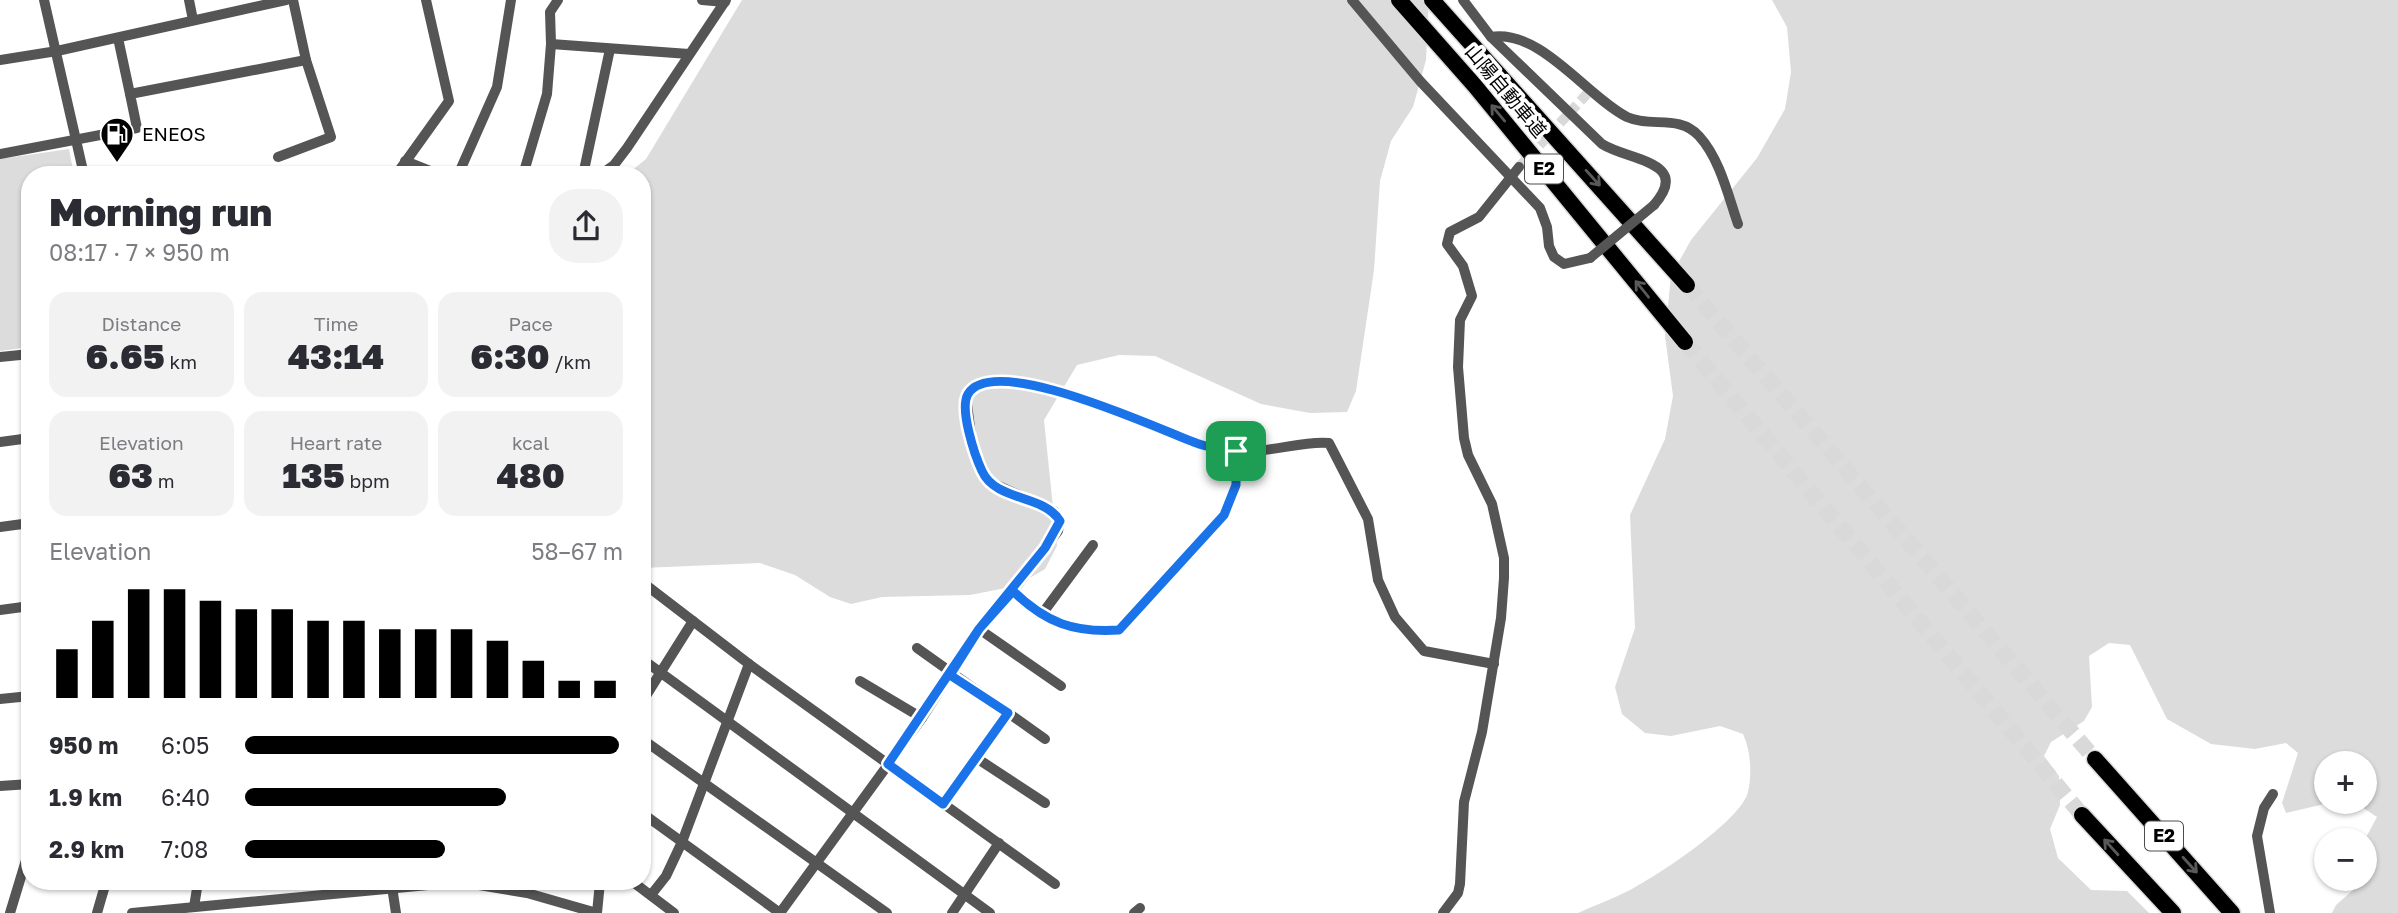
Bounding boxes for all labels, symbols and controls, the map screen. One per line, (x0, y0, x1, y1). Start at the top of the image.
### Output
street label: 山陽自動車道 (1461, 40, 1552, 142)
one-way arrow (1490, 104, 1505, 122)
fuel station icon: ENEOS (98, 115, 136, 164)
place label: ENEOS (142, 122, 206, 145)
road number: E2 (1525, 154, 1563, 184)
one-way arrow (1585, 169, 1601, 187)
text: Morning run (49, 189, 272, 234)
button: share (549, 189, 623, 263)
text: 08:17 · 7 × 950 m (49, 238, 230, 266)
one-way arrow (1634, 280, 1649, 298)
text: Distance (101, 312, 181, 335)
text: Time (314, 312, 358, 335)
text: Pace (508, 312, 553, 335)
text: 6.65 (86, 335, 165, 377)
text: 43:14 (288, 335, 384, 377)
text: 6:30 (470, 335, 550, 377)
text: km (165, 350, 197, 373)
text: /km (550, 350, 591, 373)
pin (1206, 421, 1266, 481)
text: Elevation (99, 431, 184, 454)
text: Heart rate (290, 431, 382, 454)
text: kcal (512, 431, 549, 454)
icon: arrive (1217, 432, 1255, 470)
text: 63 (108, 454, 153, 496)
text: 135 (282, 454, 345, 496)
text: 480 (497, 454, 565, 496)
text: m (153, 469, 175, 492)
text: bpm (345, 469, 390, 492)
text: Elevation (49, 537, 151, 565)
text: 58–67 m (531, 537, 623, 565)
text: 950 m (49, 731, 118, 759)
text: 6:05 (161, 731, 209, 759)
map controls (2314, 751, 2377, 891)
button: + (2314, 751, 2377, 814)
text: 1.9 km (49, 783, 122, 811)
text: 6:40 (161, 783, 210, 811)
road number: E2 (2145, 822, 2183, 850)
button: − (2314, 828, 2377, 891)
text: 2.9 km (49, 835, 124, 863)
text: 7:08 (161, 835, 208, 863)
one-way arrow (2102, 839, 2119, 856)
one-way arrow (2181, 856, 2198, 873)

